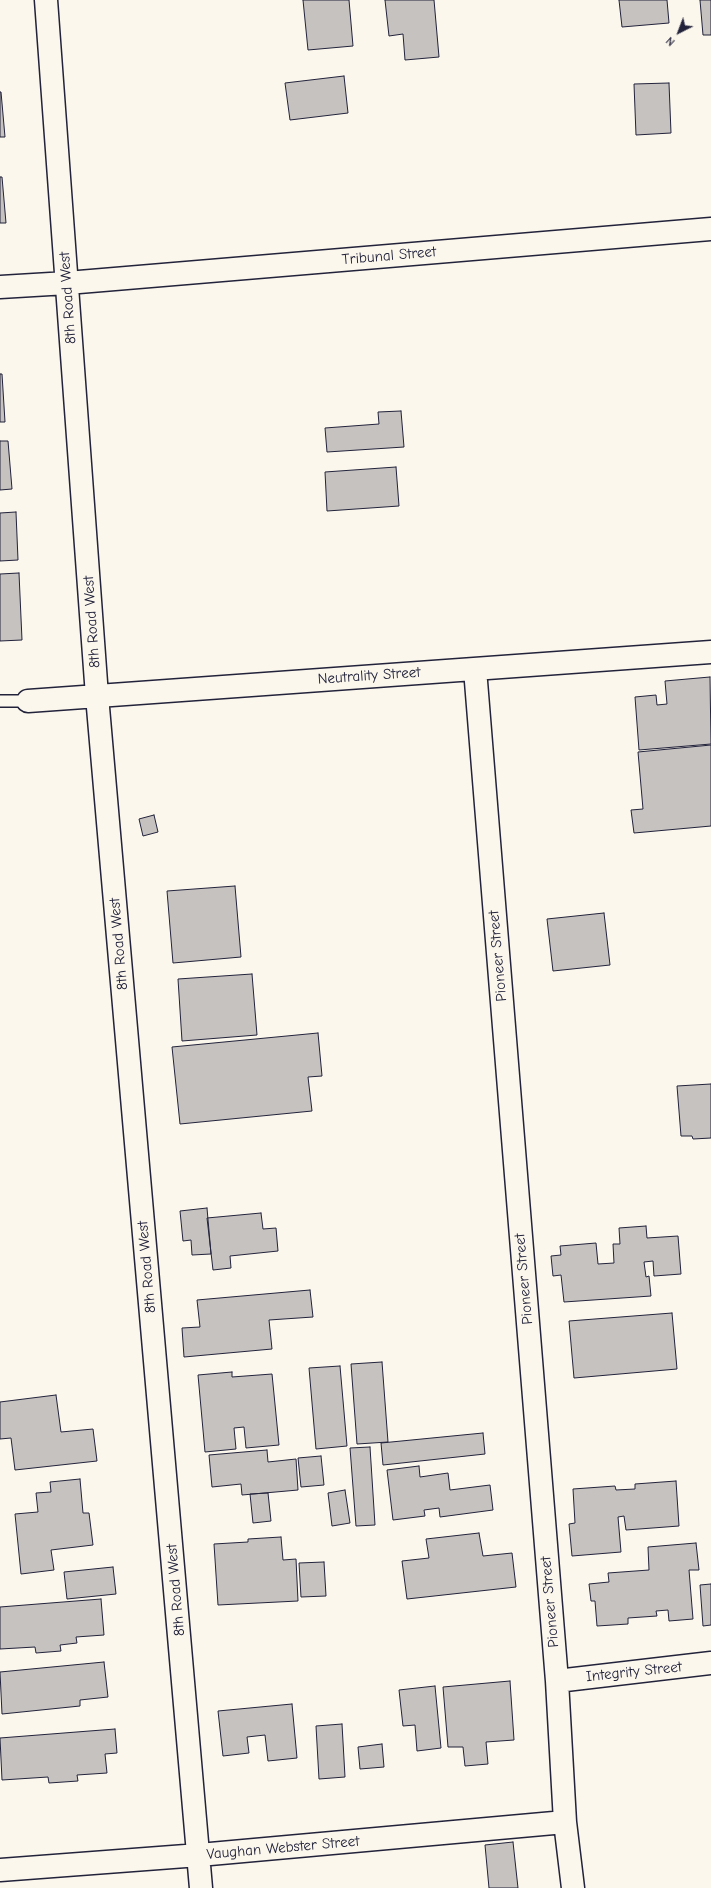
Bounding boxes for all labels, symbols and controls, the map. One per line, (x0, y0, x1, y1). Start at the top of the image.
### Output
north arrow (659, 12, 699, 52)
text: N (664, 34, 678, 49)
street label: Tribunal Street (341, 243, 437, 269)
street label: 8th Road West (56, 251, 80, 345)
street label: 8th Road West (80, 575, 104, 669)
street label: Neutrality Street (317, 663, 421, 689)
street label: 8th Road West (106, 897, 132, 991)
street label: Pioneer Street (485, 910, 511, 1002)
street label: 8th Road West (134, 1220, 160, 1314)
street label: Pioneer Street (511, 1233, 537, 1325)
street label: 8th Road West (163, 1543, 189, 1637)
street label: Pioneer Street (537, 1556, 563, 1648)
street label: Integrity Street (585, 1658, 683, 1686)
street label: Vaughan Webster Street (206, 1832, 360, 1864)

